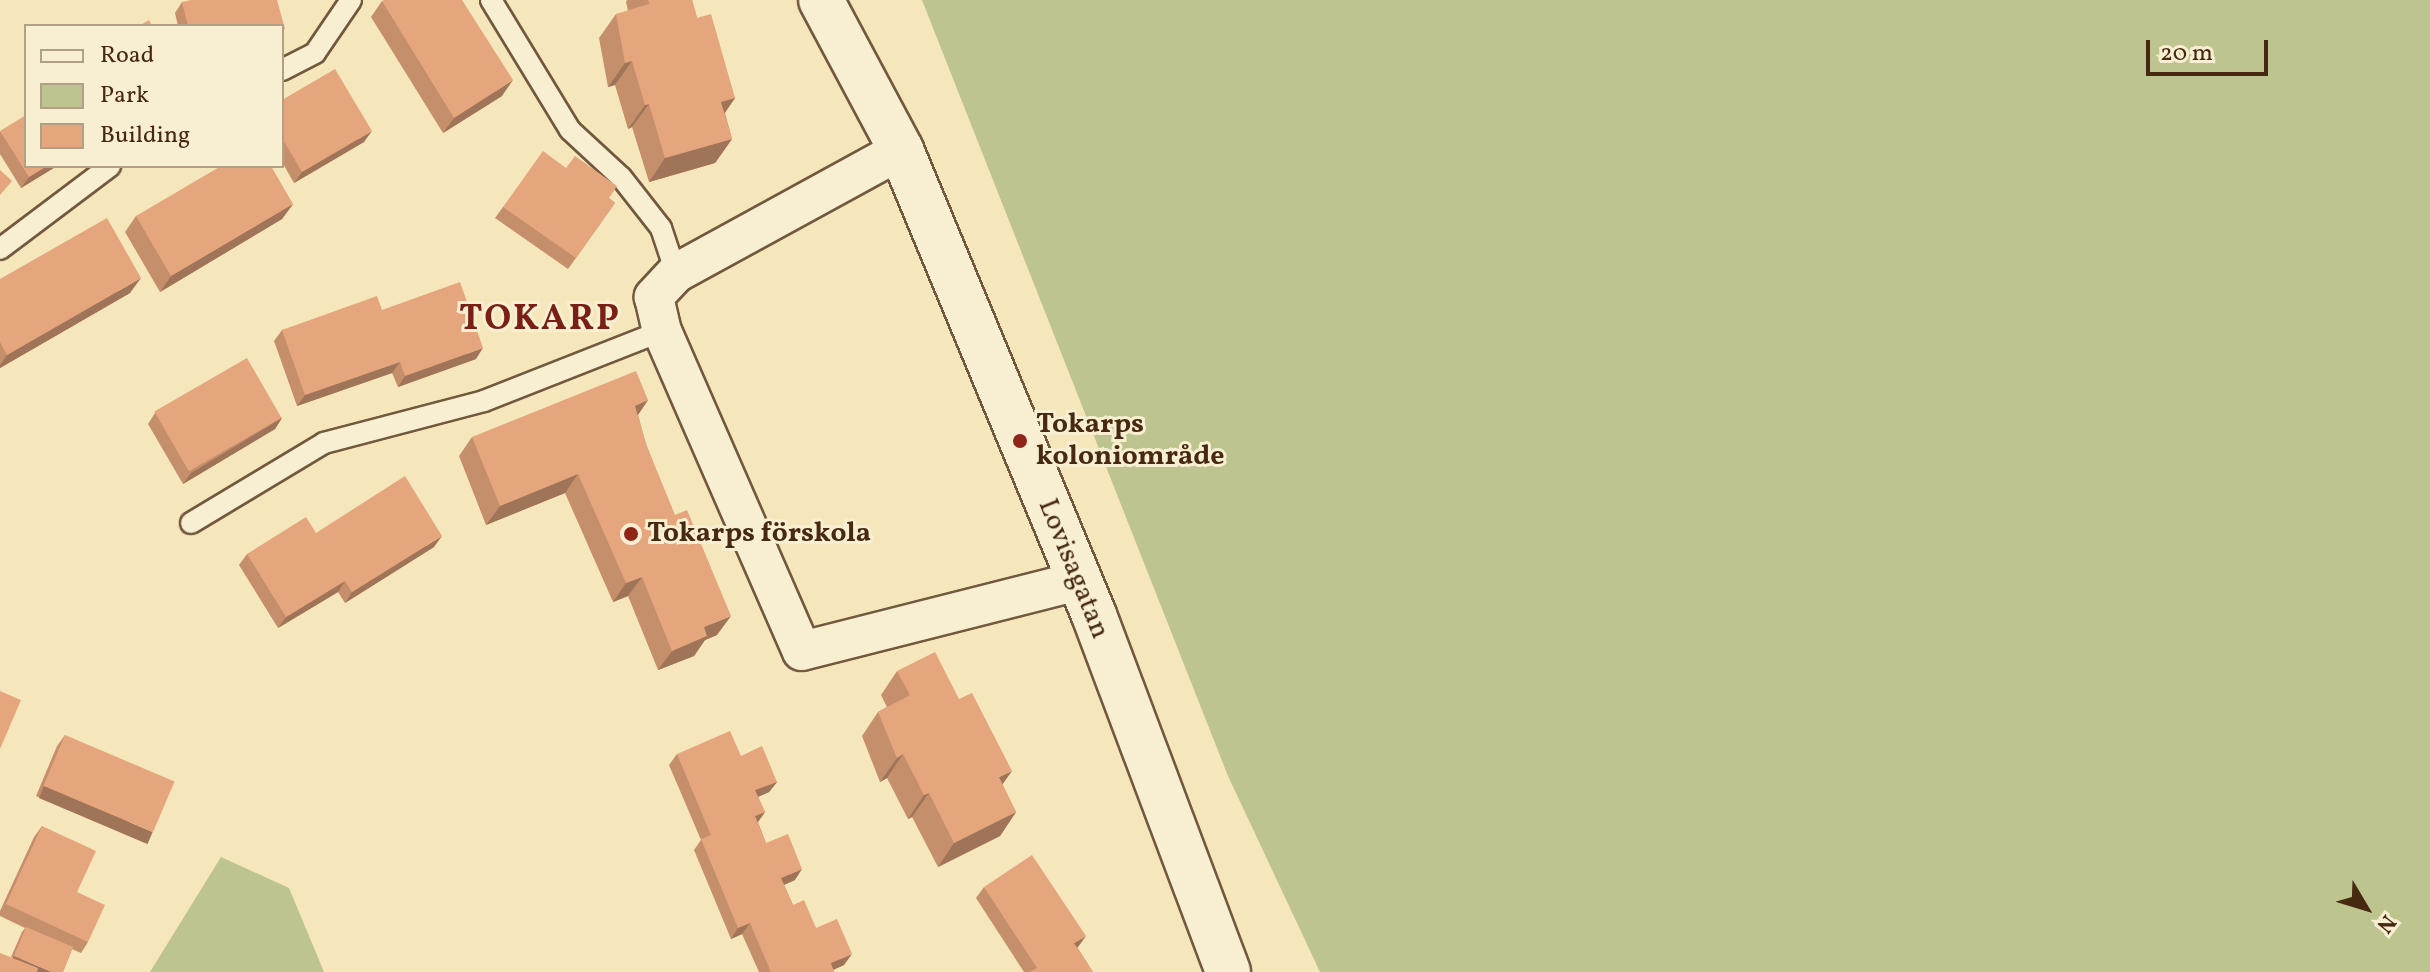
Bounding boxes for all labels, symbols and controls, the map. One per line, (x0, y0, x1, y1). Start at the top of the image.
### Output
legend (24, 24, 284, 168)
scale bar (2150, 24, 2272, 74)
text: 20 m (2160, 37, 2213, 71)
text: Road (100, 39, 154, 73)
text: Park (100, 79, 149, 113)
text: Building (100, 119, 190, 153)
district label: TOKARP (459, 299, 621, 343)
place label: Tokarps koloniområde (1036, 408, 1225, 474)
marker: Tokarps koloniområde (1011, 432, 1029, 450)
street label: Lovisagatan (1030, 494, 1116, 644)
place label: Tokarps förskola (647, 517, 871, 551)
marker: Tokarps förskola (622, 525, 640, 543)
north arrow (2326, 868, 2406, 948)
text: N (2368, 907, 2402, 939)

